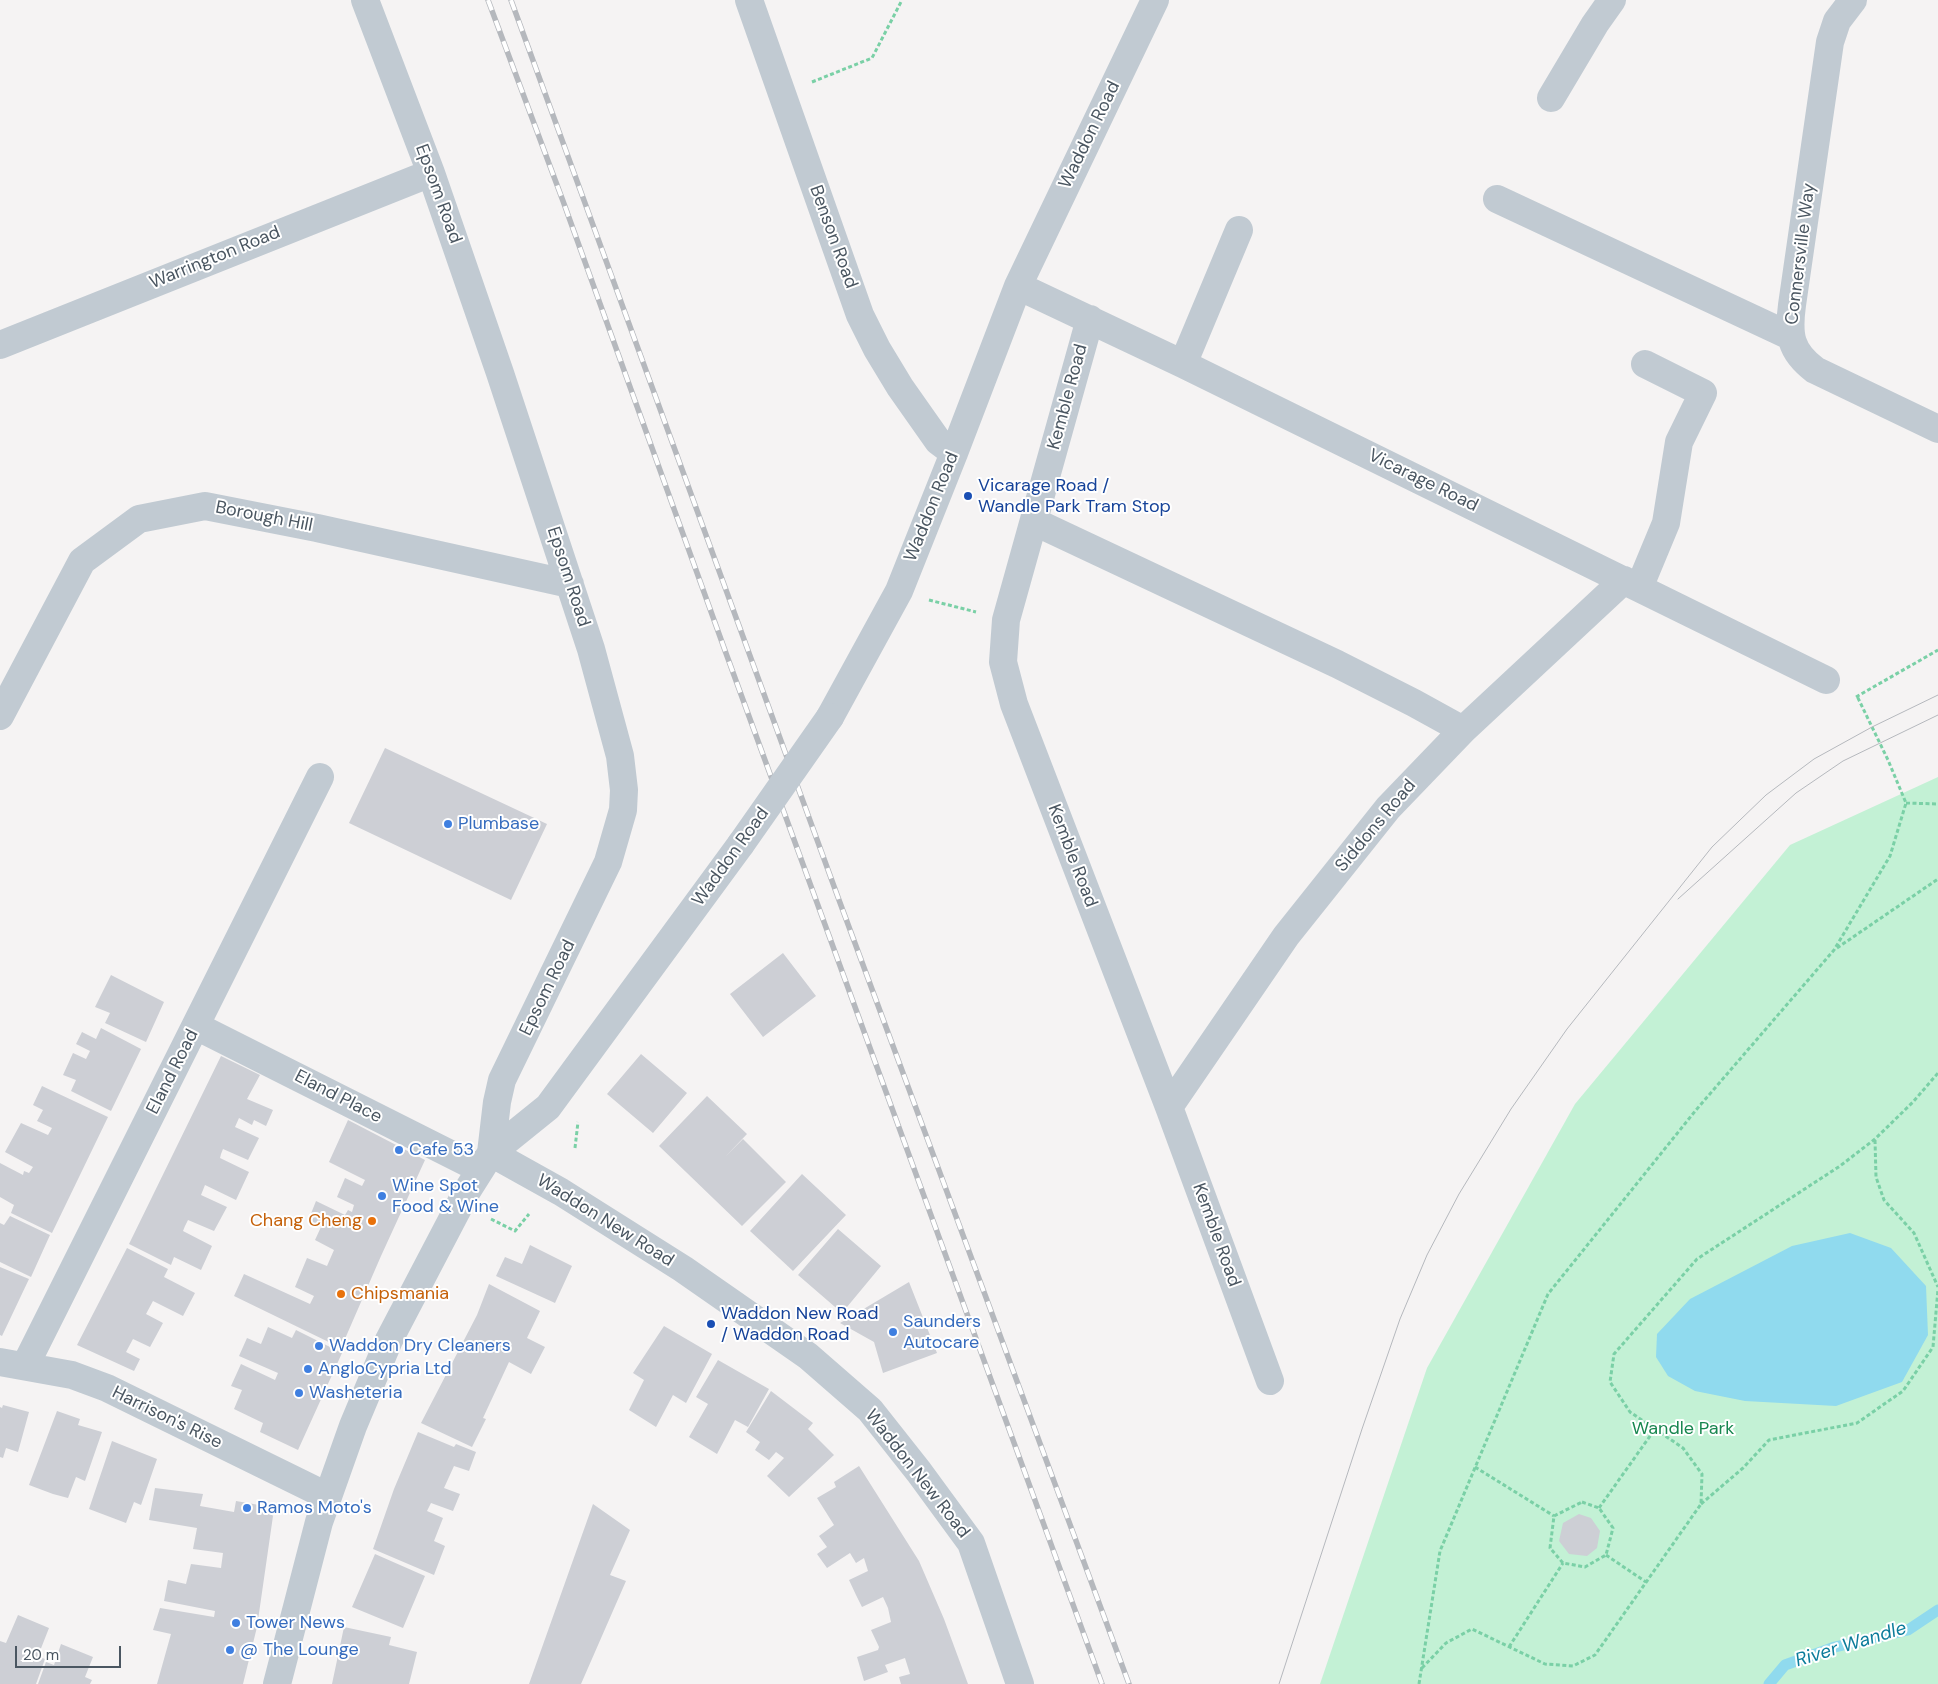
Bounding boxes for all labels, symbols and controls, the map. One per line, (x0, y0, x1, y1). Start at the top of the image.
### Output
street label: Waddon Road (1055, 78, 1125, 192)
street label: Epsom Road (410, 141, 466, 247)
street label: Benson Road (804, 182, 862, 292)
street label: Connersville Way (1782, 182, 1820, 326)
street label: Warrington Road (147, 222, 283, 294)
street label: Kemble Road (1044, 342, 1092, 452)
street label: Vicarage Road (1365, 445, 1481, 517)
street label: Waddon Road (900, 449, 964, 565)
place label: Vicarage Road / Wandle Park Tram Stop (978, 475, 1171, 518)
marker: Vicarage Road / Wandle Park Tram Stop (962, 490, 974, 502)
street label: Borough Hill (214, 497, 314, 537)
street label: Epsom Road (542, 524, 594, 630)
street label: Siddons Road (1331, 775, 1421, 877)
street label: Kemble Road (1042, 802, 1102, 910)
street label: Waddon Road (688, 803, 774, 911)
place label: Plumbase (458, 813, 539, 835)
marker: Plumbase (442, 818, 454, 830)
street label: Epsom Road (516, 937, 580, 1039)
street label: Eland Road (142, 1026, 204, 1118)
street label: Eland Place (291, 1066, 385, 1128)
place label: Cafe 53 (409, 1139, 474, 1161)
marker: Cafe 53 (393, 1144, 405, 1156)
street label: Waddon New Road (533, 1170, 677, 1272)
place label: Wine Spot Food & Wine (392, 1175, 499, 1218)
street label: Kemble Road (1187, 1180, 1245, 1290)
marker: Wine Spot Food & Wine (376, 1190, 388, 1202)
place label: Chang Cheng (250, 1210, 362, 1232)
marker: Chang Cheng (366, 1215, 378, 1227)
place label: Chipsmania (351, 1283, 449, 1305)
marker: Chipsmania (335, 1288, 347, 1300)
place label: Waddon New Road / Waddon Road (721, 1303, 878, 1346)
place label: Saunders Autocare (903, 1311, 981, 1354)
marker: Waddon New Road / Waddon Road (705, 1318, 717, 1330)
marker: Saunders Autocare (887, 1326, 899, 1338)
place label: Waddon Dry Cleaners (329, 1335, 511, 1357)
marker: Waddon Dry Cleaners (313, 1340, 325, 1352)
place label: AngloCypria Ltd (318, 1358, 451, 1380)
marker: AngloCypria Ltd (302, 1363, 314, 1375)
street label: Harrison's Rise (108, 1382, 226, 1454)
place label: Washeteria (309, 1382, 402, 1404)
marker: Washeteria (293, 1387, 305, 1399)
street label: Waddon New Road (860, 1405, 974, 1543)
park label: Wandle Park (1632, 1418, 1734, 1440)
place label: Ramos Moto's (257, 1497, 372, 1519)
marker: Ramos Moto's (241, 1502, 253, 1514)
place label: Tower News (246, 1612, 345, 1634)
marker: Tower News (230, 1617, 242, 1629)
water label: River Wandle (1793, 1617, 1909, 1673)
scale bar (18, 1636, 124, 1668)
place label: @ The Lounge (240, 1639, 359, 1661)
marker: @ The Lounge (224, 1644, 236, 1656)
text: 20 m (23, 1645, 59, 1665)

